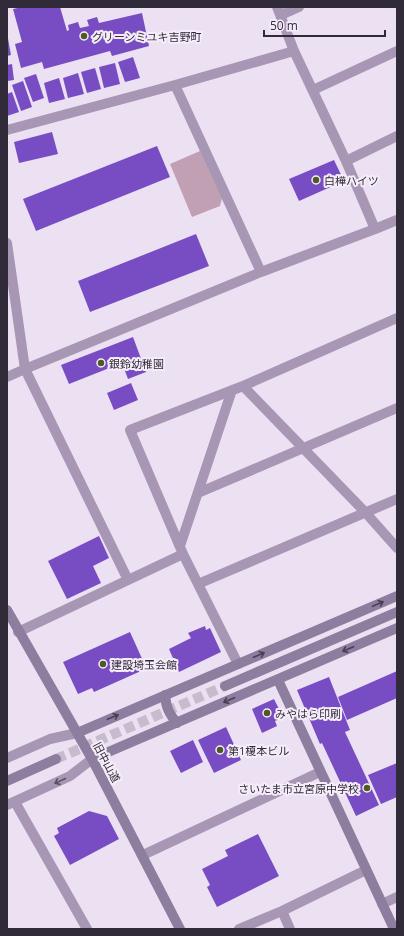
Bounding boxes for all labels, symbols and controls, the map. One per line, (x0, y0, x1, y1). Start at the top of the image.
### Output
scale bar (264, 12, 385, 38)
text: 50 m (270, 17, 298, 34)
place label: グリーンミユキ吉野町 (92, 29, 201, 44)
marker: グリーンミユキ吉野町 (79, 31, 89, 41)
place label: 白樺ハイツ (324, 173, 379, 188)
marker: 白樺ハイツ (311, 175, 321, 185)
place label: 銀鈴幼稚園 (109, 356, 164, 371)
marker: 銀鈴幼稚園 (96, 358, 106, 368)
one-way arrow (372, 599, 384, 607)
one-way arrow (343, 646, 355, 653)
one-way arrow (252, 651, 264, 658)
place label: 建設埼玉会館 (111, 657, 177, 672)
marker: 建設埼玉会館 (98, 659, 108, 669)
one-way arrow (223, 697, 235, 705)
place label: みやはら印刷 (275, 706, 341, 721)
marker: みやはら印刷 (262, 708, 272, 718)
one-way arrow (107, 713, 119, 721)
street label: 旧中山道 (90, 739, 124, 785)
place label: 第1榎本ビル (228, 743, 289, 758)
marker: 第1榎本ビル (215, 745, 225, 755)
one-way arrow (55, 778, 67, 785)
place label: さいたま市立宮原中学校 (238, 781, 359, 796)
marker: さいたま市立宮原中学校 (362, 783, 372, 793)

